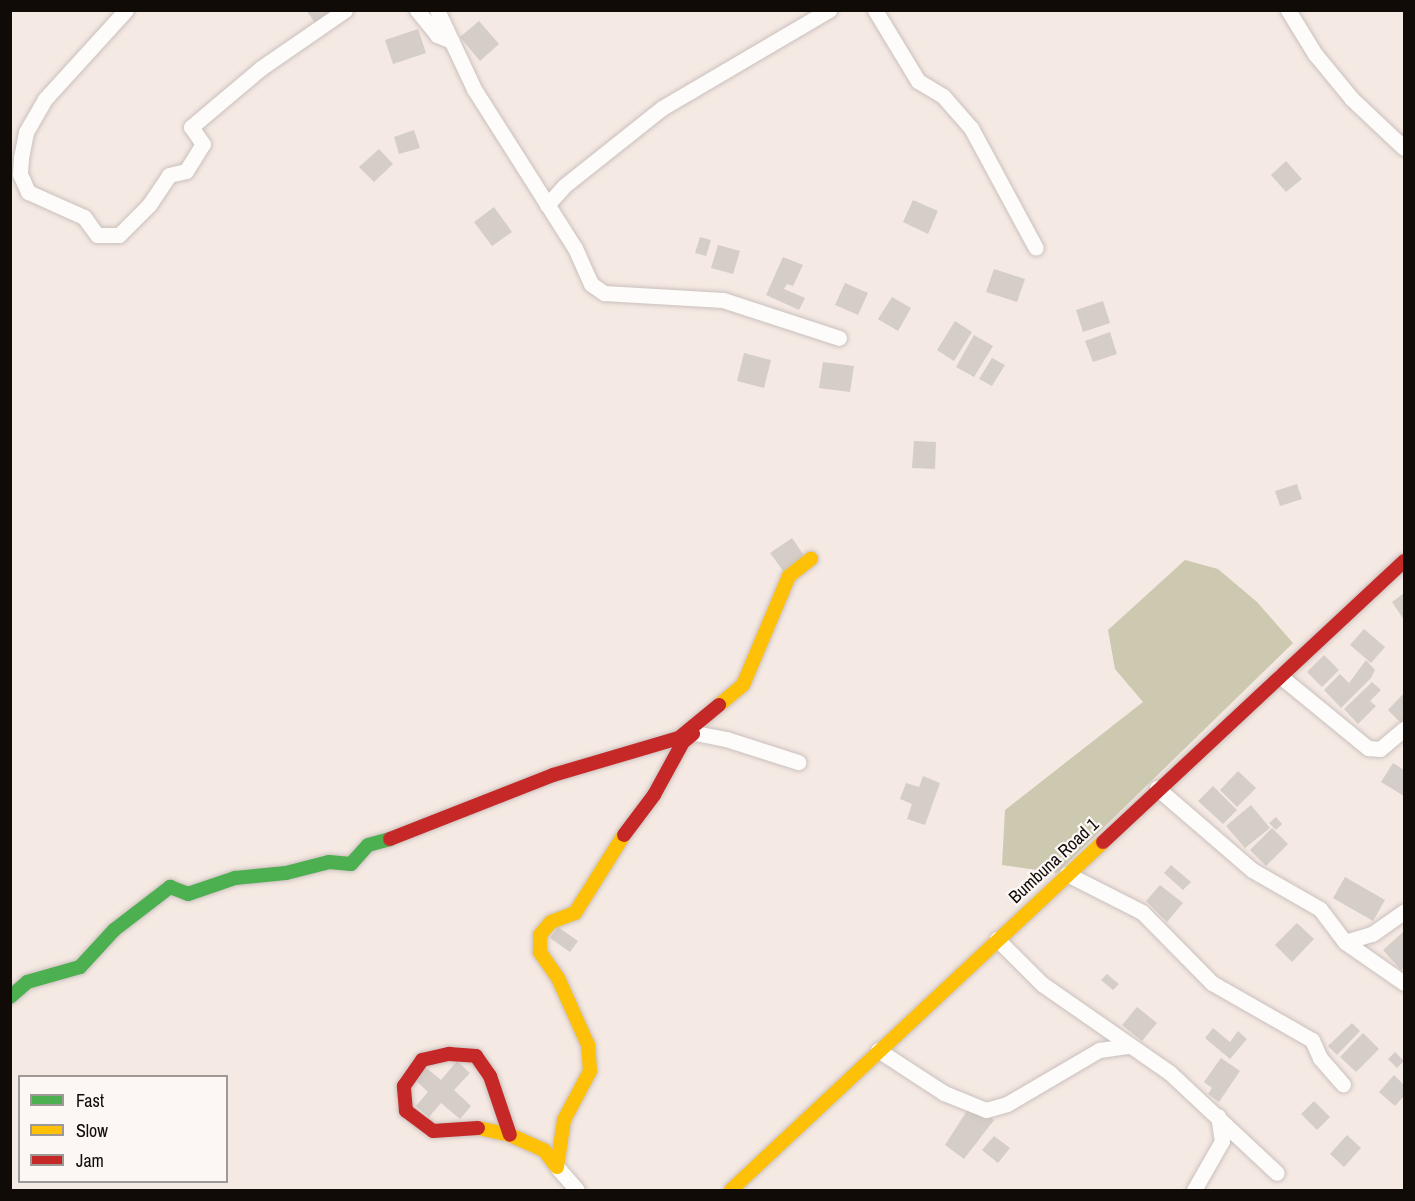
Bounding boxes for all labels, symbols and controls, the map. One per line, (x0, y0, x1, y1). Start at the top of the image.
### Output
street label: Bumbuna Road 1 (1005, 814, 1103, 908)
legend (18, 1075, 228, 1183)
text: Fast (76, 1088, 104, 1113)
text: Slow (76, 1118, 108, 1143)
text: Jam (76, 1148, 104, 1173)

